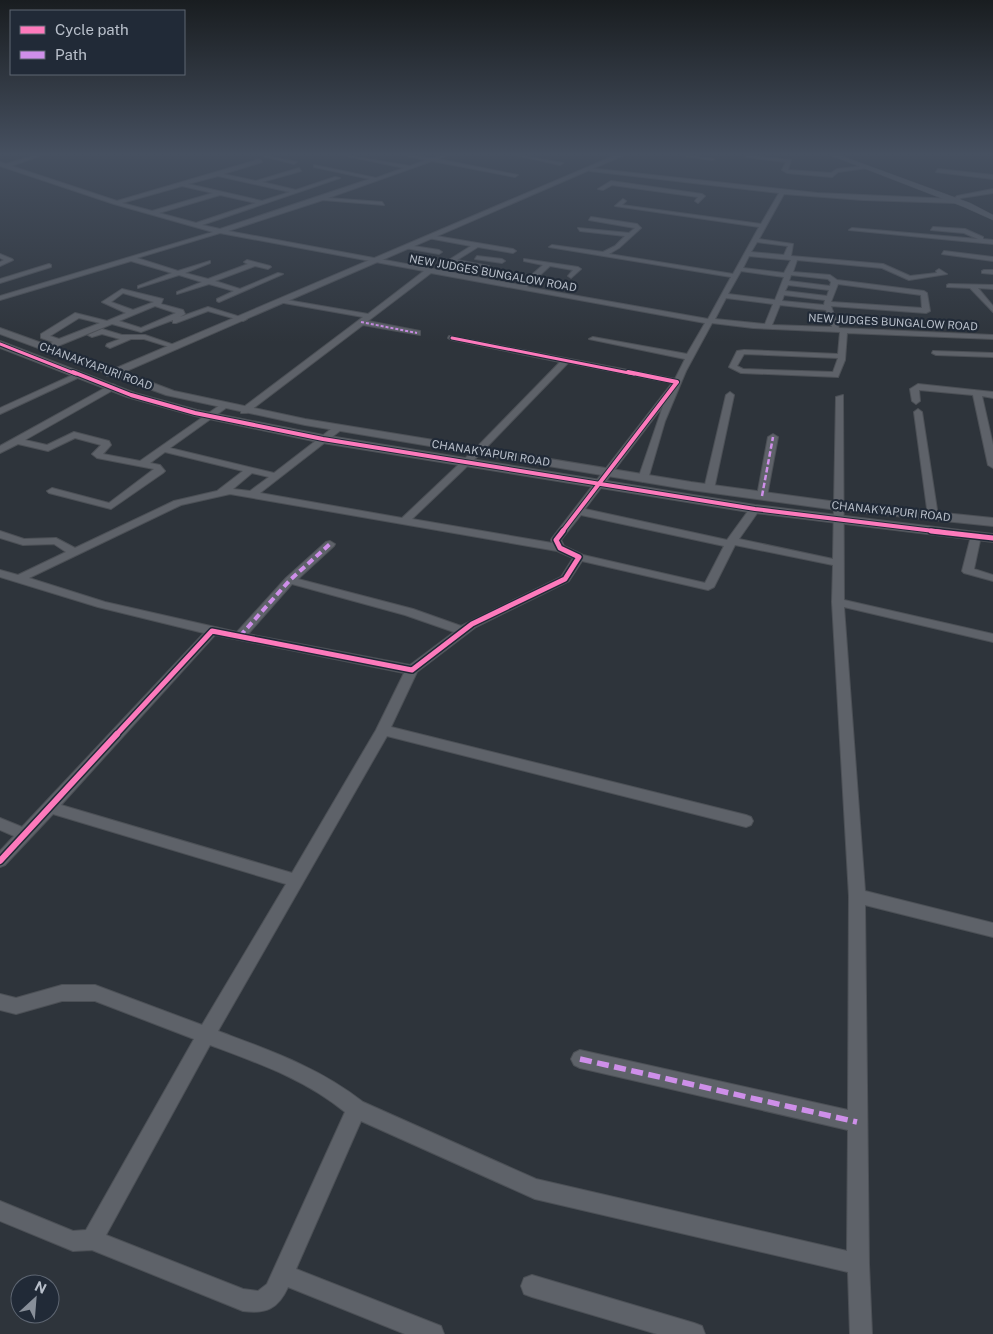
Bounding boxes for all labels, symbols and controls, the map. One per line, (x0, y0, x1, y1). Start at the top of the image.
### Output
legend (10, 10, 185, 75)
text: Cycle path (55, 21, 129, 38)
text: Path (55, 46, 87, 63)
street label: NEW JUDGES BUNGALOW ROAD (408, 252, 578, 294)
street label: NEW JUDGES BUNGALOW ROAD (808, 312, 978, 332)
street label: CHANAKYAPURI ROAD (38, 340, 155, 392)
street label: CHANAKYAPURI ROAD (431, 438, 551, 468)
street label: CHANAKYAPURI ROAD (831, 499, 951, 523)
north arrow (10, 1274, 60, 1324)
text: N (32, 1278, 49, 1297)

